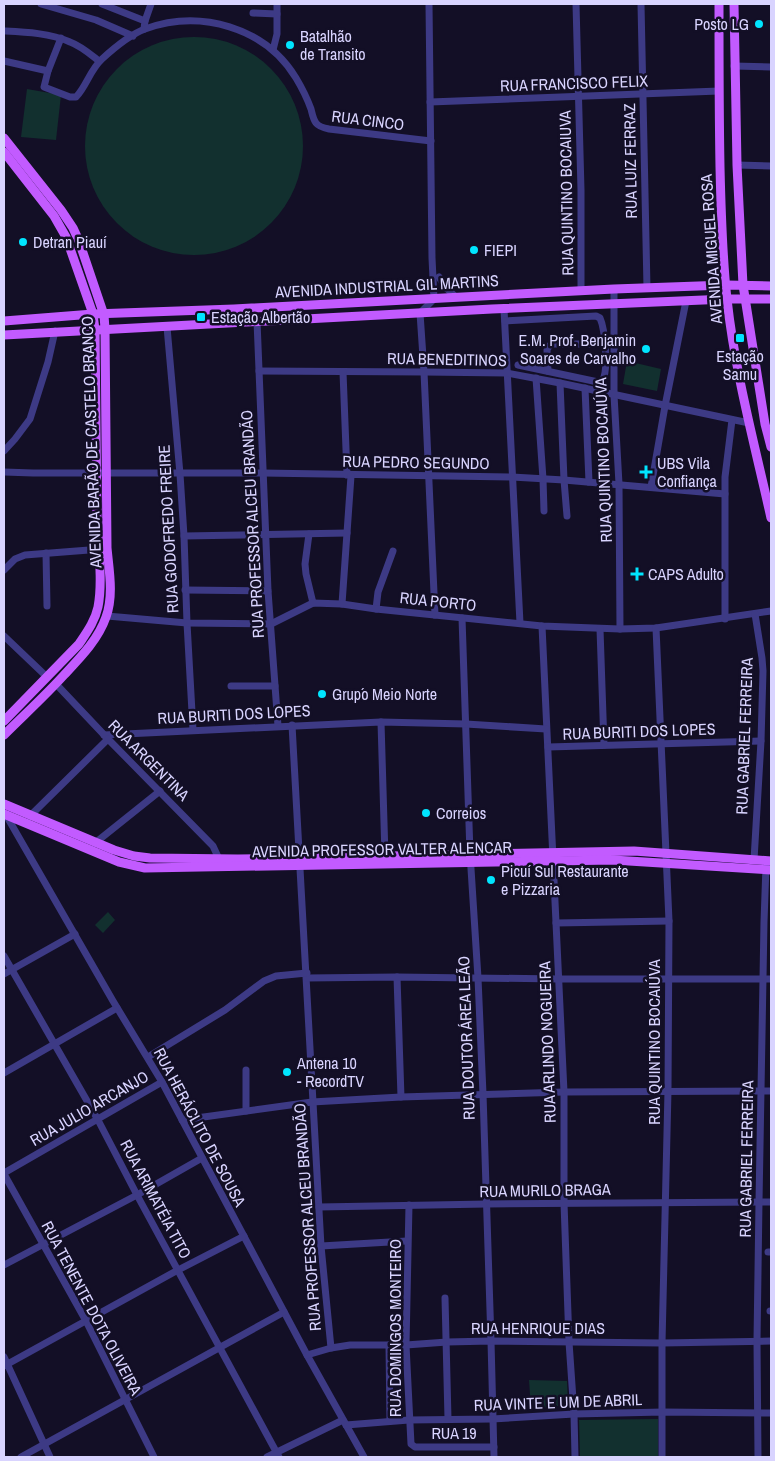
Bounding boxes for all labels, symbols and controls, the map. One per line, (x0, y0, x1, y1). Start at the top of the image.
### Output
place label: Posto LG (694, 13, 749, 35)
marker: Posto LG (753, 18, 765, 30)
place label: Batalhão de Transito (300, 25, 366, 65)
marker: Batalhão de Transito (284, 39, 296, 51)
street label: RUA FRANCISCO FELIX (500, 69, 649, 97)
street label: RUA LUIZ FERRAZ (618, 103, 642, 219)
street label: RUA CINCO (330, 105, 406, 135)
street label: RUA QUINTINO BOCAIUVA (554, 110, 578, 276)
street label: AVENIDA MIGUEL ROSA (695, 173, 727, 326)
place label: Detran Piauí (33, 231, 107, 253)
marker: Detran Piauí (17, 236, 29, 248)
place label: FIEPI (484, 239, 517, 261)
marker: FIEPI (468, 244, 480, 256)
street label: AVENIDA INDUSTRIAL GIL MARTINS (274, 269, 500, 303)
place label: Estação Albertão (211, 306, 310, 328)
marker: Estação Albertão (195, 311, 207, 323)
street label: AVENIDA BARÃO DE CASTELO BRANCO (76, 316, 106, 569)
place label: E.M. Prof. Benjamin Soares de Carvalho (519, 329, 636, 369)
marker: Estação Samu (734, 332, 746, 344)
marker: E.M. Prof. Benjamin Soares de Carvalho (640, 343, 652, 355)
place label: Estação Samu (716, 345, 764, 385)
street label: RUA BENEDITINOS (387, 347, 507, 371)
street label: RUA QUINTINO BOCAIÚVA (589, 377, 617, 543)
street label: RUA PROFESSOR ALCEU BRANDÃO (235, 409, 269, 639)
street label: RUA GODOFREDO FREIRE (153, 444, 183, 614)
street label: RUA PEDRO SEGUNDO (342, 450, 490, 474)
place label: UBS Vila Confiança (657, 452, 718, 492)
marker: UBS Vila Confiança (639, 465, 653, 479)
place label: CAPS Adulto (648, 563, 724, 585)
marker: CAPS Adulto (630, 567, 644, 581)
street label: RUA PORTO (399, 586, 477, 616)
street label: RUA GABRIEL FERREIRA (730, 657, 758, 815)
place label: Gruṕo Meio Norte (332, 683, 437, 705)
marker: Gruṕo Meio Norte (316, 688, 328, 700)
street label: RUA BURITI DOS LOPES (157, 699, 311, 729)
street label: RUA ARGENTINA (104, 715, 195, 806)
street label: RUA BURITI DOS LOPES (562, 717, 716, 745)
place label: Correios (436, 802, 486, 824)
marker: Correios (420, 807, 432, 819)
street label: AVENIDA PROFESSOR VALTER ALENCAR (251, 836, 513, 862)
place label: Picuí Sul Restaurante e Pizzaria (501, 860, 629, 900)
marker: Picuí Sul Restaurante e Pizzaria (485, 874, 497, 886)
street label: RUA DOUTOR ÁREA LEÃO (452, 956, 480, 1120)
street label: RUA QUINTINO BOCAIÚVA (643, 959, 665, 1125)
street label: RUA ARLINDO NOGUEIRA (533, 960, 561, 1123)
street label: RUA HERÁCLITO DE SOUSA (149, 1044, 251, 1210)
place label: Antena 10 - RecordTV (296, 1052, 364, 1092)
street label: RUA JULIO ARCANJO (26, 1065, 152, 1151)
marker: Antena 10 - RecordTV (281, 1066, 293, 1078)
street label: RUA GABRIEL FERREIRA (734, 1080, 758, 1238)
street label: RUA PROFESSOR ALCEU BRANDÃO (288, 1102, 326, 1332)
street label: RUA ARIMATÉIA TITO (115, 1136, 197, 1262)
street label: RUA MURILO BRAGA (479, 1178, 611, 1202)
street label: RUA TENENTE DOTA OLIVEIRA (37, 1217, 147, 1399)
street label: RUA DOMINGOS MONTEIRO (384, 1239, 406, 1417)
street label: RUA HENRIQUE DIAS (471, 1317, 605, 1339)
street label: RUA VINTE E UM DE ABRIL (473, 1388, 643, 1416)
street label: RUA 19 (431, 1422, 477, 1444)

